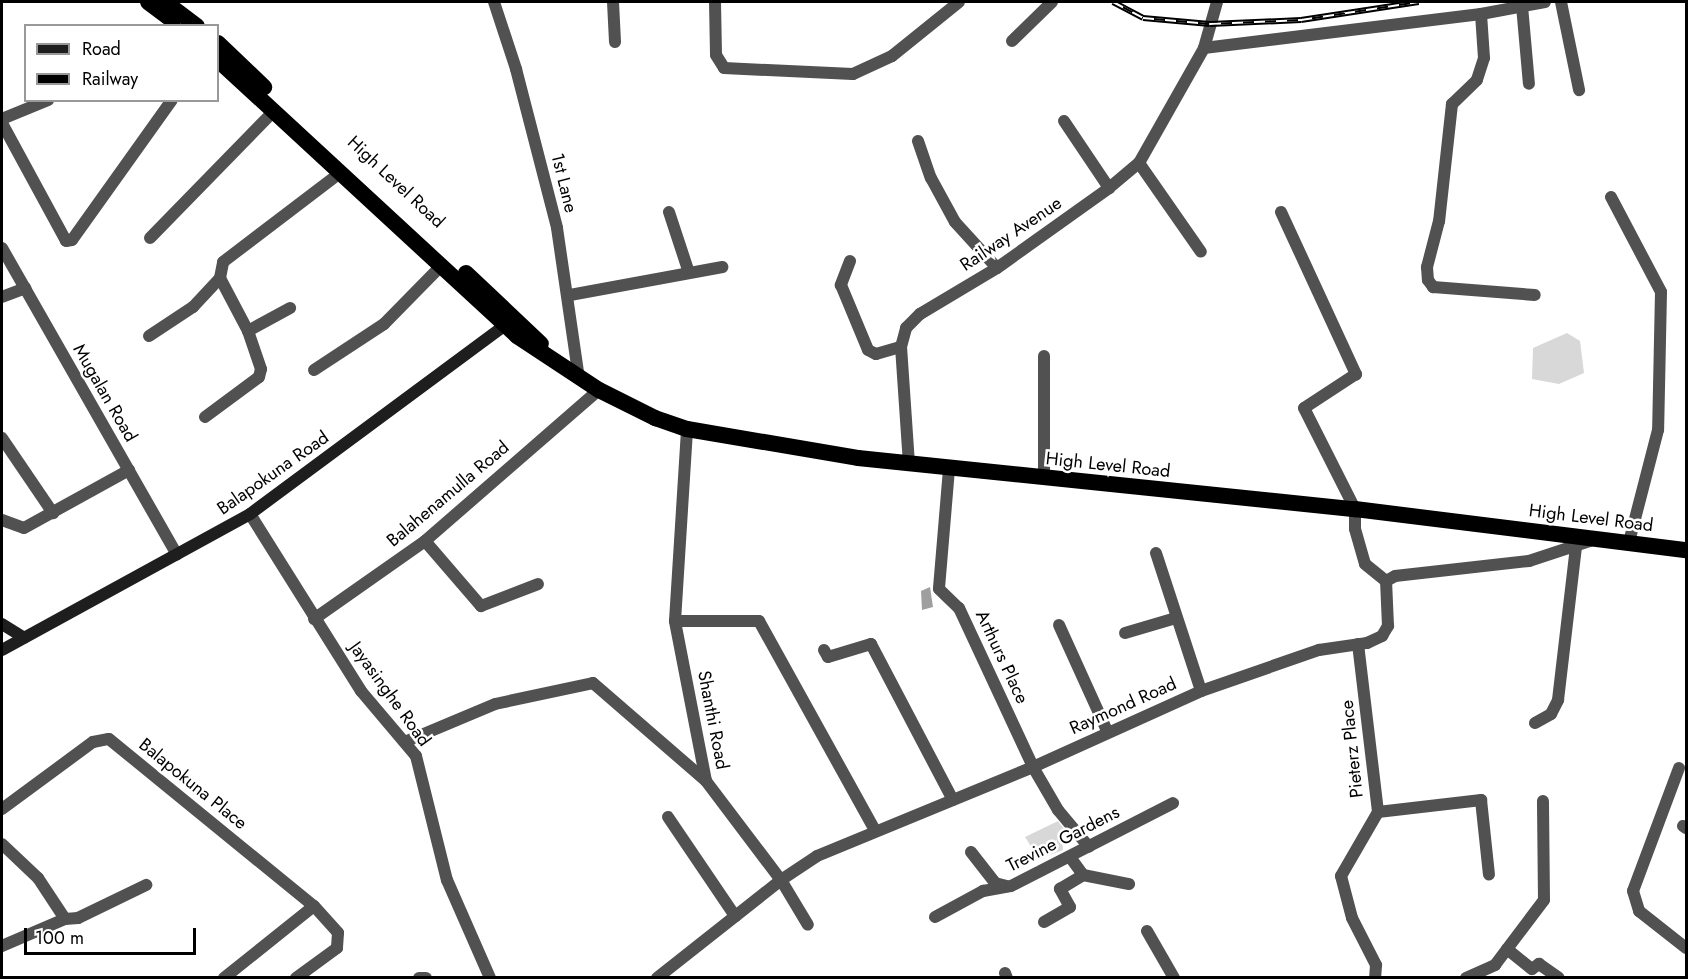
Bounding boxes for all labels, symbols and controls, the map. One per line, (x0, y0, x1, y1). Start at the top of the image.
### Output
legend (24, 24, 219, 102)
text: Road (82, 36, 121, 62)
text: Railway (82, 66, 138, 92)
street label: High Level Road (343, 131, 449, 233)
street label: 1st Lane (546, 151, 582, 215)
street label: Railway Avenue (956, 192, 1066, 276)
street label: Mugalan Road (68, 340, 142, 446)
street label: Balapokuna Road (213, 427, 333, 519)
street label: Balahenamulla Road (382, 437, 514, 551)
street label: High Level Road (1045, 448, 1171, 482)
street label: High Level Road (1528, 500, 1654, 536)
street label: Arthurs Place (971, 607, 1033, 707)
street label: Jayasinghe Road (345, 637, 435, 751)
street label: Shanthi Road (693, 669, 733, 771)
street label: Raymond Road (1066, 673, 1180, 739)
street label: Pieterz Place (1336, 699, 1368, 799)
street label: Balapokuna Place (135, 734, 251, 834)
street label: Trevine Gardens (1003, 801, 1123, 877)
scale bar (27, 916, 200, 954)
text: 100 m (35, 925, 84, 951)

